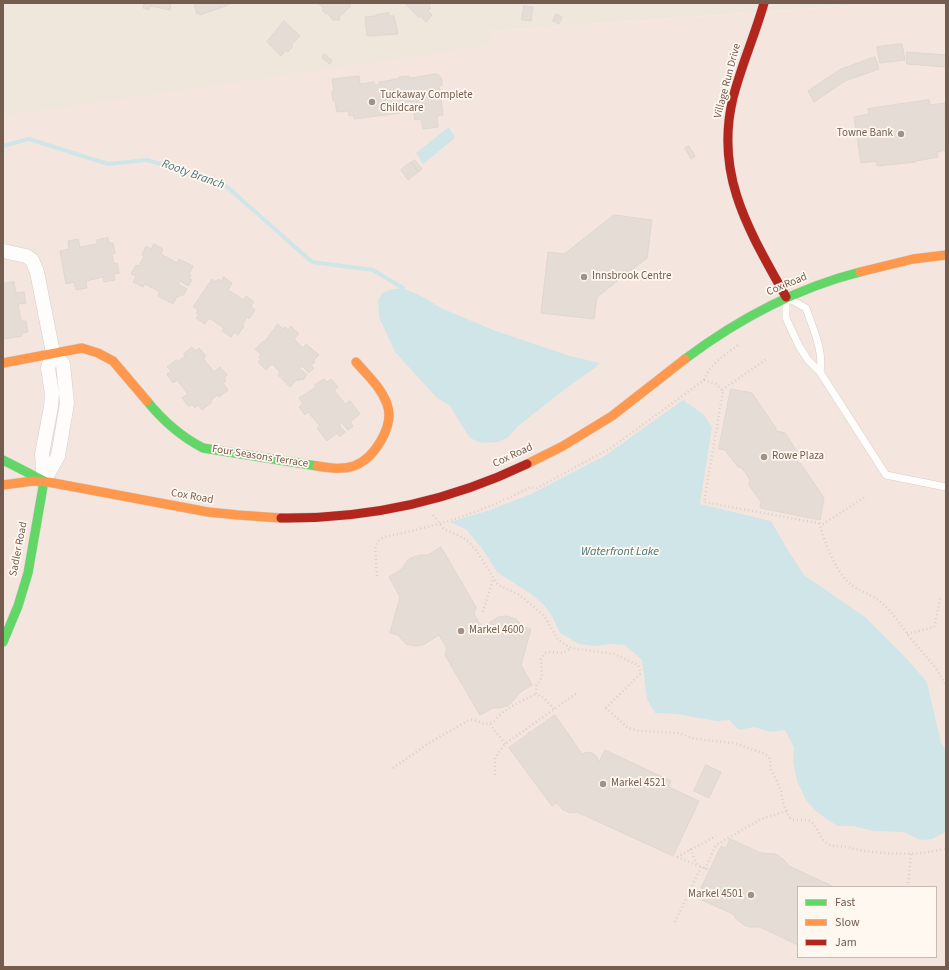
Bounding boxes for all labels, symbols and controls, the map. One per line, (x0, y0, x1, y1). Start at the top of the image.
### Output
street label: Village Run Drive (712, 42, 744, 120)
place label: Tuckaway Complete Childcare (380, 89, 473, 115)
marker: Tuckaway Complete Childcare (367, 97, 377, 107)
place label: Towne Bank (837, 127, 893, 141)
marker: Towne Bank (896, 129, 906, 139)
water label: Rooty Branch (160, 157, 226, 193)
place label: Innsbrook Centre (592, 270, 672, 284)
street label: Cox Road (765, 271, 809, 299)
marker: Innsbrook Centre (579, 272, 589, 282)
street label: Cox Road (491, 441, 535, 471)
street label: Four Seasons Terrace (211, 443, 309, 471)
place label: Rowe Plaza (772, 450, 824, 464)
marker: Rowe Plaza (759, 452, 769, 462)
street label: Cox Road (170, 487, 214, 507)
street label: Sadler Road (7, 521, 31, 577)
water label: Waterfront Lake (581, 545, 659, 559)
place label: Markel 4600 (469, 624, 524, 638)
marker: Markel 4600 (456, 626, 466, 636)
place label: Markel 4521 (611, 777, 666, 791)
marker: Markel 4521 (598, 779, 608, 789)
legend (797, 886, 937, 958)
place label: Markel 4501 (688, 888, 743, 902)
marker: Markel 4501 (746, 890, 756, 900)
text: Fast (835, 894, 855, 911)
text: Slow (835, 914, 860, 931)
text: Jam (835, 934, 857, 951)

